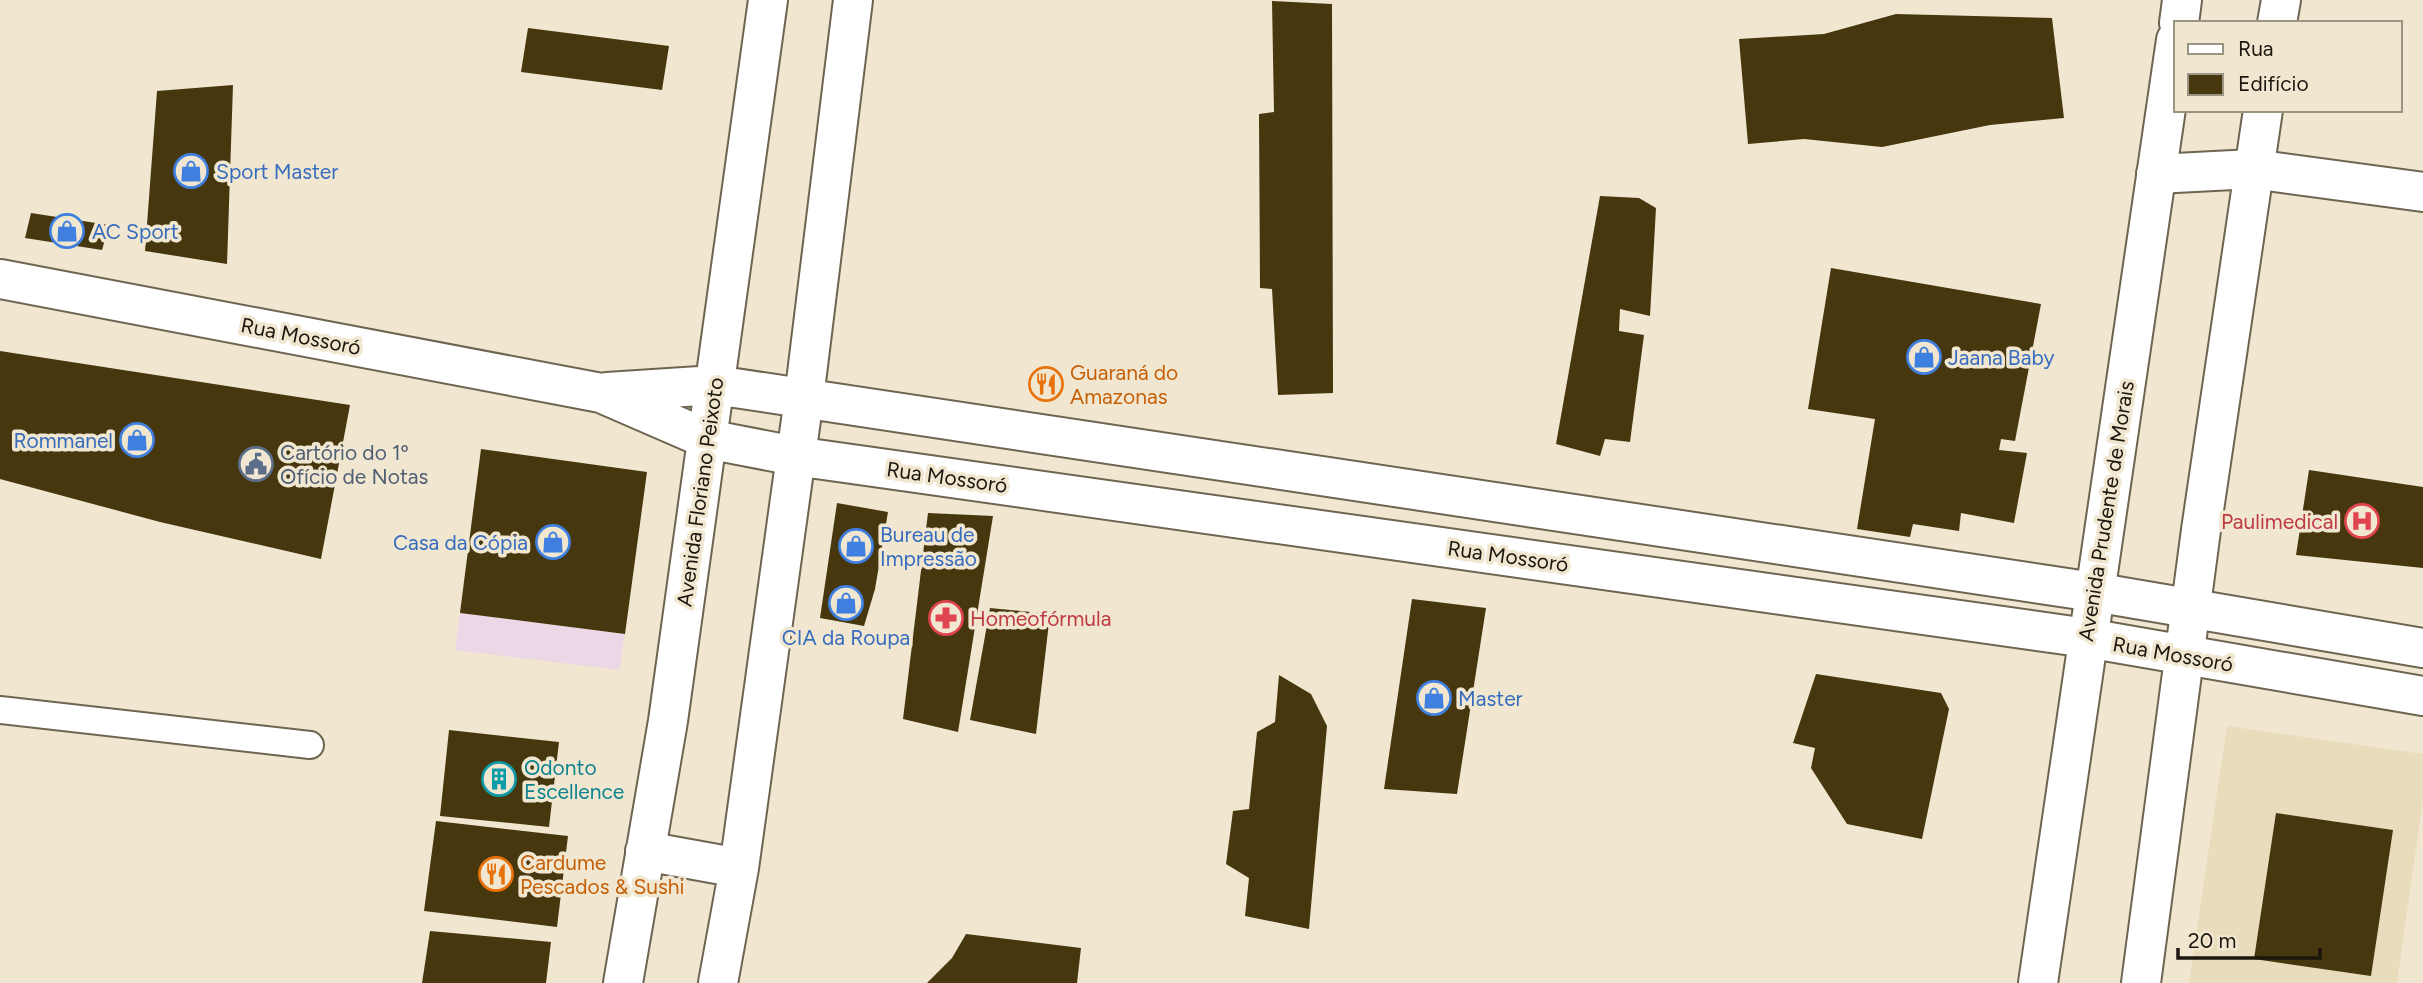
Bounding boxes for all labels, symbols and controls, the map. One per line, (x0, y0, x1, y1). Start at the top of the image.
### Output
legend (2174, 21, 2402, 112)
text: Rua (2238, 36, 2274, 61)
text: Edifício (2238, 71, 2309, 96)
shop icon: Sport Master (172, 152, 210, 190)
place label: Sport Master (216, 159, 338, 184)
shop icon: AC Sport (48, 212, 86, 250)
place label: AC Sport (92, 219, 179, 244)
street label: Rua Mossoró (239, 312, 363, 360)
shop icon: Jaana Baby (1905, 338, 1943, 376)
place label: Jaana Baby (1948, 345, 2054, 370)
place label: Guaraná do Amazonas (1070, 360, 1178, 409)
restaurant icon: Guaraná do Amazonas (1027, 365, 1065, 403)
street label: Avenida Floriano Peixoto (672, 376, 728, 608)
street label: Avenida Prudente de Morais (2073, 379, 2139, 643)
shop icon: Rommanel (118, 421, 156, 459)
place label: Rommanel (13, 428, 113, 453)
place label: Cartório do 1º Ofício de Notas (280, 440, 428, 489)
public building icon: Cartório do 1º Ofício de Notas (237, 445, 275, 483)
street label: Rua Mossoró (885, 456, 1009, 498)
hospital icon: Paulimedical (2343, 502, 2381, 540)
place label: Paulimedical (2221, 509, 2338, 534)
place label: Bureau de Impressão (880, 522, 977, 571)
shop icon: Casa da Cópia (534, 523, 572, 561)
shop icon: Bureau de Impressão (837, 527, 875, 565)
place label: Casa da Cópia (393, 530, 528, 555)
street label: Rua Mossoró (1446, 535, 1570, 577)
shop icon: CIA da Roupa (827, 584, 865, 622)
pharmacy icon: Homeofórmula (927, 599, 965, 637)
place label: Homeofórmula (970, 606, 1111, 631)
place label: CIA da Roupa (782, 625, 910, 650)
street label: Rua Mossoró (2111, 631, 2235, 677)
shop icon: Master (1415, 679, 1453, 717)
place label: Master (1458, 686, 1523, 711)
place label: Odonto Escellence (524, 755, 624, 804)
building icon: Odonto Escellence (480, 760, 518, 798)
place label: Cardume Pescados & Sushi (520, 850, 684, 899)
restaurant icon: Cardume Pescados & Sushi (477, 855, 515, 893)
scale bar (2178, 916, 2320, 960)
text: 20 m (2188, 928, 2236, 953)

